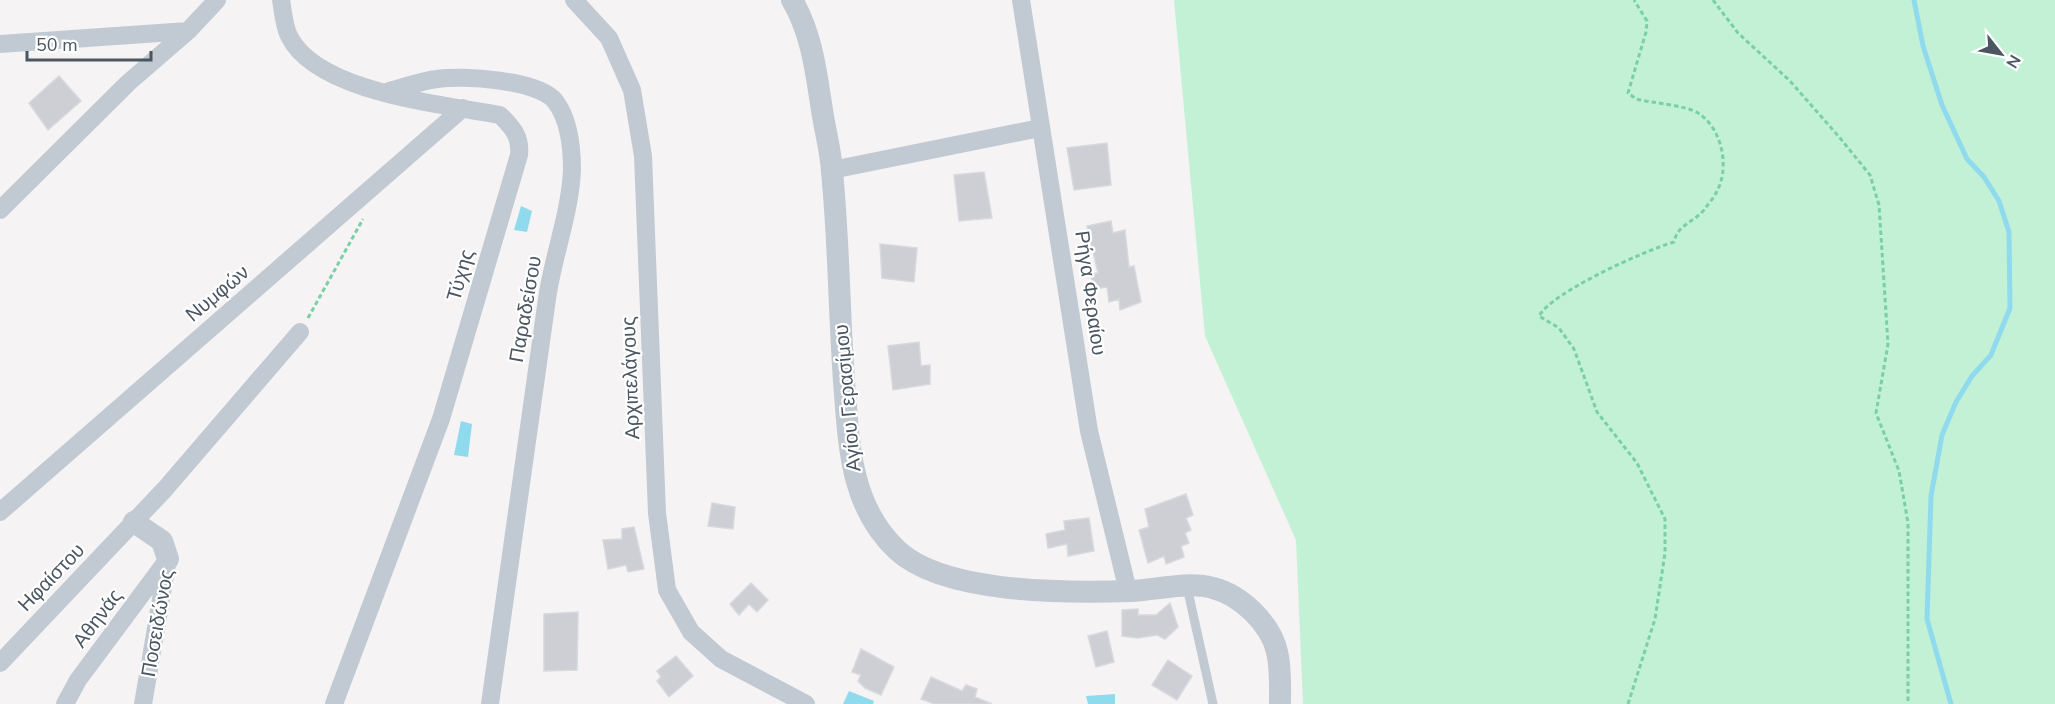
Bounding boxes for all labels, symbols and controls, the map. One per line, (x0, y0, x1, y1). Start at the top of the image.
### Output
scale bar (27, 24, 152, 62)
north arrow (1971, 24, 2031, 84)
text: 50 m (36, 33, 78, 57)
text: N (2000, 50, 2026, 72)
street label: Ρήγα Φεραίου (1068, 229, 1113, 357)
street label: Τύχης (440, 246, 481, 304)
street label: Παραδείσου (503, 254, 548, 365)
street label: Νυμφών (180, 259, 255, 328)
street label: Αρχιπελάγους (615, 316, 646, 440)
street label: Αγίου Γερασίμου (828, 323, 867, 473)
street label: Ηφαίστου (12, 537, 91, 617)
street label: Ποσειδώνος (135, 567, 180, 679)
street label: Αθηνάς (67, 583, 128, 653)

